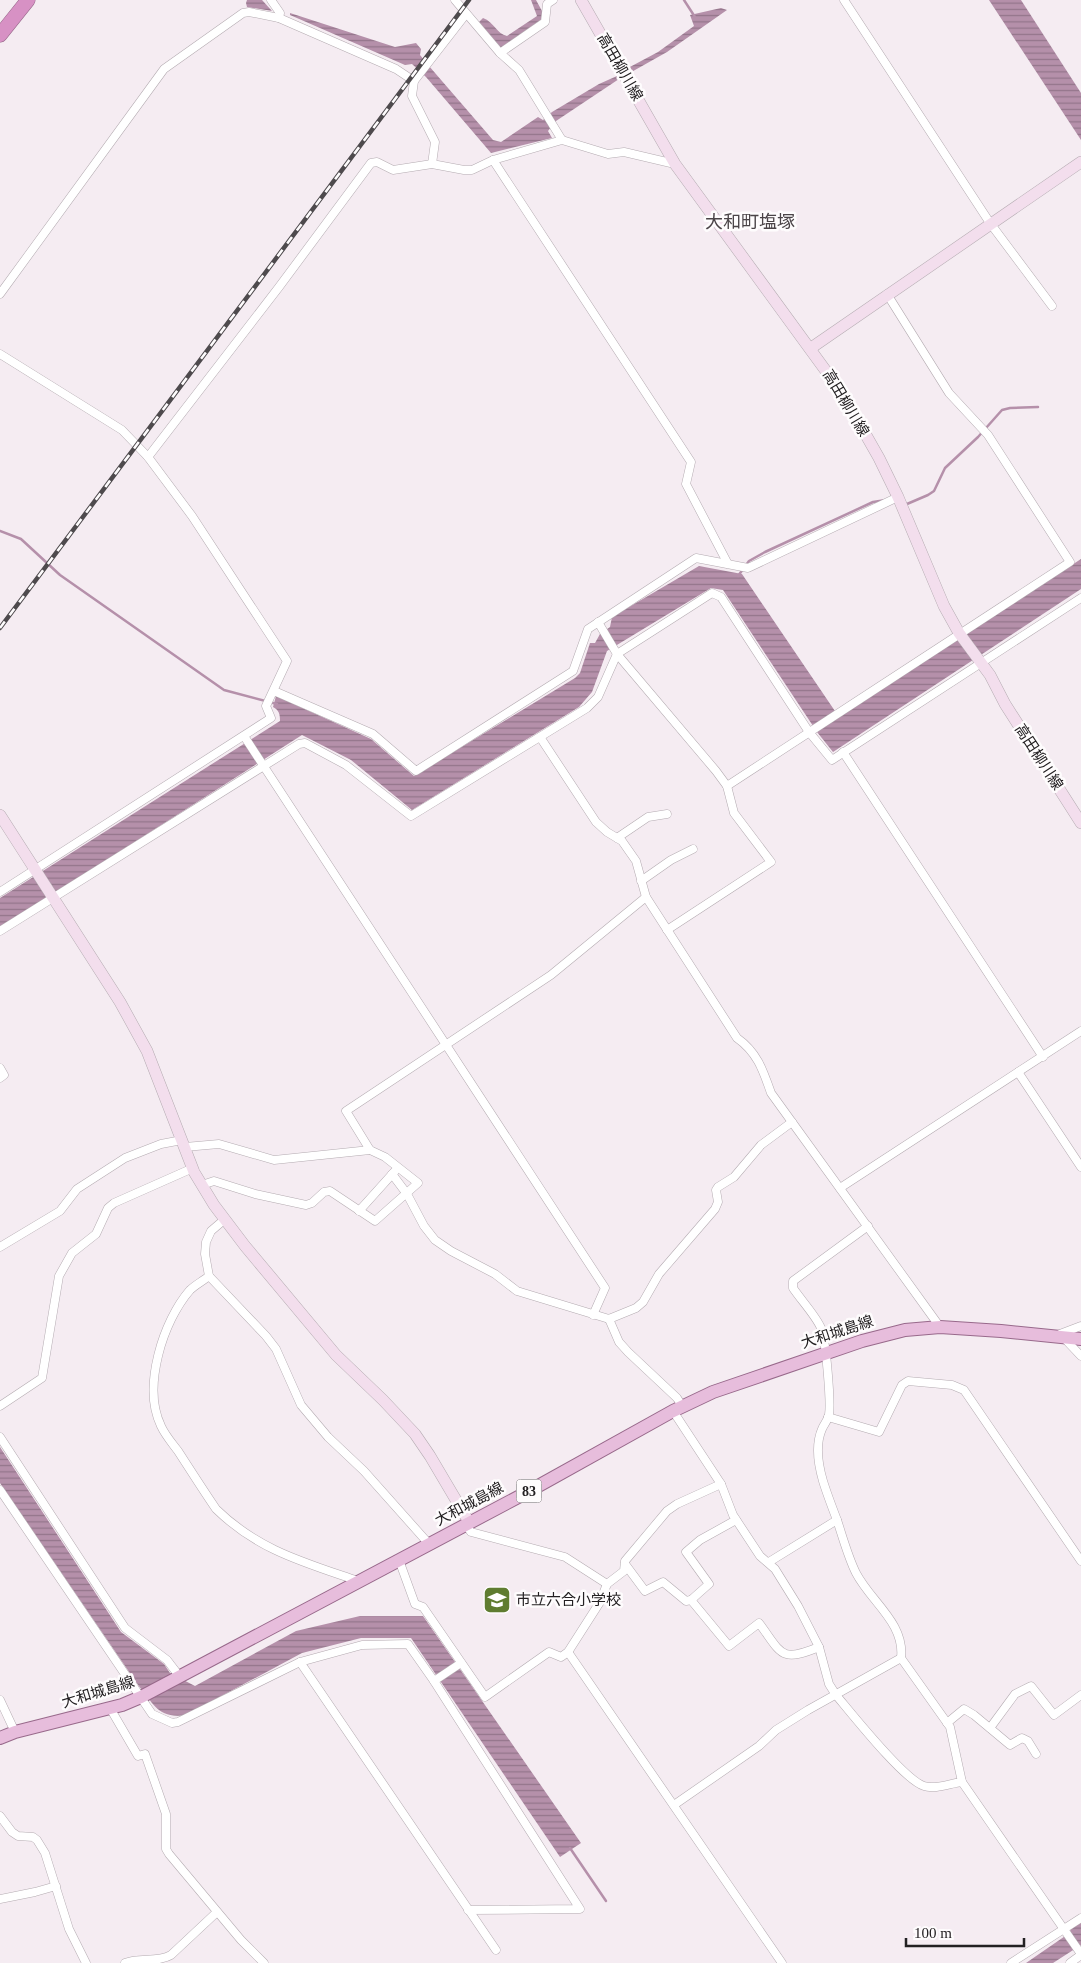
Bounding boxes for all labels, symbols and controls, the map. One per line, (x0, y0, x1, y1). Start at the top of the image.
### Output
street label: 高田柳川線 (594, 31, 646, 103)
district label: 大和町塩塚 (705, 212, 795, 232)
street label: 高田柳川線 (820, 367, 872, 439)
street label: 高田柳川線 (1012, 721, 1066, 793)
street label: 大和城島線 (799, 1313, 875, 1351)
street label: 大和城島線 (432, 1479, 506, 1529)
road number: 83 (516, 1480, 542, 1502)
school or university icon: 市立六合小学校 (482, 1585, 512, 1615)
place label: 市立六合小学校 (516, 1592, 621, 1608)
street label: 大和城島線 (60, 1673, 136, 1711)
scale bar (906, 1916, 1024, 1948)
text: 100 m (914, 1925, 952, 1941)

